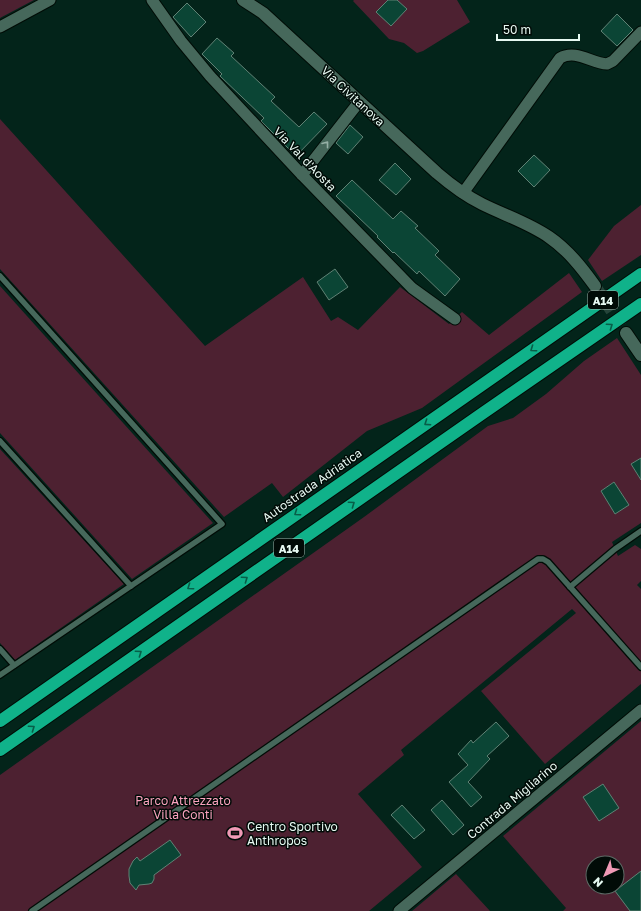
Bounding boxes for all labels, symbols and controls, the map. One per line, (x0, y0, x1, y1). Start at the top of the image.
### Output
scale bar (497, 16, 579, 42)
text: 50 m (503, 22, 531, 37)
street label: Via Civitanova (318, 63, 388, 129)
street label: Via Val d'Aosta (270, 124, 340, 194)
one-way arrow (321, 142, 328, 149)
road number: A14 (588, 291, 618, 309)
one-way arrow (606, 323, 613, 331)
one-way arrow (531, 344, 538, 351)
one-way arrow (424, 418, 431, 426)
street label: Autostrada Adriatica (259, 445, 365, 525)
one-way arrow (348, 501, 355, 509)
one-way arrow (294, 508, 301, 516)
road number: A14 (274, 539, 304, 557)
one-way arrow (241, 577, 248, 584)
one-way arrow (187, 582, 194, 590)
one-way arrow (134, 651, 141, 658)
one-way arrow (28, 725, 35, 733)
street label: Contrada Migliarino (464, 758, 560, 842)
park label: Parco Attrezzato Villa Conti (135, 793, 231, 822)
place label: Centro Sportivo Anthropos (247, 819, 338, 848)
sports icon: Centro Sportivo Anthropos (226, 824, 244, 842)
north arrow (585, 855, 625, 895)
text: N (590, 875, 605, 890)

